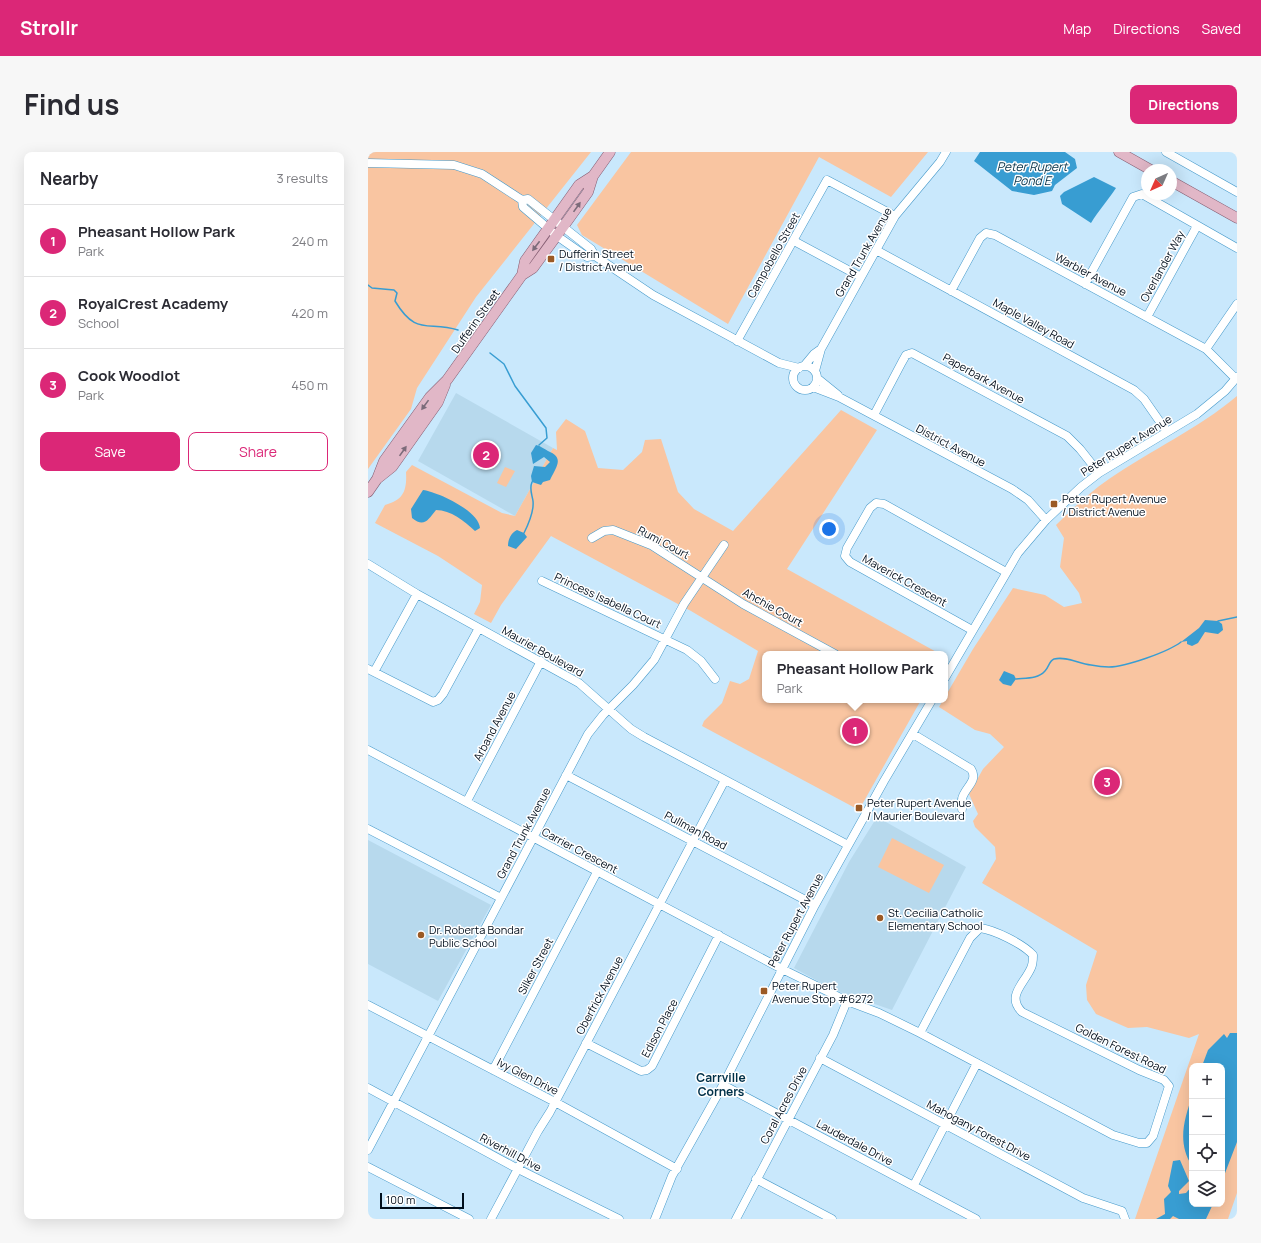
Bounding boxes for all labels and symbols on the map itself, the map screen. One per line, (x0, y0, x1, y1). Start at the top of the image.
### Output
water label: Peter Rupert Pond E (997, 158, 1068, 189)
north arrow (1141, 164, 1177, 200)
one-way arrow (573, 201, 581, 212)
street label: Grand Trunk Avenue (831, 204, 895, 300)
street label: Campobello Street (743, 210, 803, 300)
street label: Overlander Way (1136, 227, 1188, 304)
one-way arrow (531, 241, 540, 252)
place label: Dufferin Street / District Avenue (559, 246, 643, 274)
street label: Warbler Avenue (1053, 249, 1130, 299)
marker: Dufferin Street / District Avenue (546, 254, 556, 264)
street label: Dufferin Street (447, 286, 503, 356)
street label: Maple Valley Road (991, 294, 1077, 352)
street label: Paperbark Avenue (940, 349, 1028, 407)
one-way arrow (421, 399, 429, 410)
street label: Peter Rupert Avenue (1078, 411, 1175, 479)
street label: District Avenue (913, 420, 989, 470)
pin: 2 (473, 440, 499, 470)
one-way arrow (399, 445, 407, 456)
place label: Peter Rupert Avenue / District Avenue (1062, 491, 1167, 519)
marker: Peter Rupert Avenue / District Avenue (1049, 499, 1059, 509)
your location (819, 519, 839, 539)
street label: Rumi Court (635, 522, 693, 562)
street label: Maverick Crescent (860, 551, 950, 609)
street label: Princess Isabella Court (552, 569, 664, 631)
street label: Ahchie Court (740, 584, 806, 630)
street label: Maurier Boulevard (499, 622, 587, 680)
street label: Arband Avenue (469, 688, 519, 763)
pin: 1 (842, 716, 868, 746)
pin: 3 (1094, 767, 1120, 797)
street label: Grand Trunk Avenue (493, 784, 554, 881)
place label: Peter Rupert Avenue / Maurier Boulevard (867, 795, 972, 823)
marker: Peter Rupert Avenue / Maurier Boulevard (854, 803, 864, 813)
street label: Pullman Road (662, 807, 730, 853)
street label: Carrier Crescent (539, 824, 621, 876)
street label: Peter Rupert Avenue (764, 870, 826, 970)
place label: St. Cecilia Catholic Elementary School (888, 905, 983, 933)
marker: St. Cecilia Catholic Elementary School (875, 913, 885, 923)
place label: Dr. Roberta Bondar Public School (429, 922, 524, 950)
marker: Dr. Roberta Bondar Public School (416, 930, 426, 940)
street label: Silker Street (514, 935, 556, 997)
street label: Oberfrick Avenue (572, 953, 626, 1037)
place label: Peter Rupert Avenue Stop #6272 (772, 978, 873, 1006)
marker: Peter Rupert Avenue Stop #6272 (759, 986, 769, 996)
street label: Edison Place (637, 996, 681, 1060)
street label: Golden Forest Road (1073, 1020, 1169, 1076)
street label: Ivy Glen Drive (495, 1054, 562, 1098)
street label: Coral Acres Drive (756, 1063, 810, 1147)
district label: Carrville Corners (696, 1069, 746, 1100)
street label: Mahogany Forest Drive (924, 1096, 1034, 1164)
street label: Lauderdale Drive (814, 1116, 896, 1169)
street label: Riverhill Drive (478, 1130, 545, 1175)
scale bar (380, 1191, 464, 1210)

